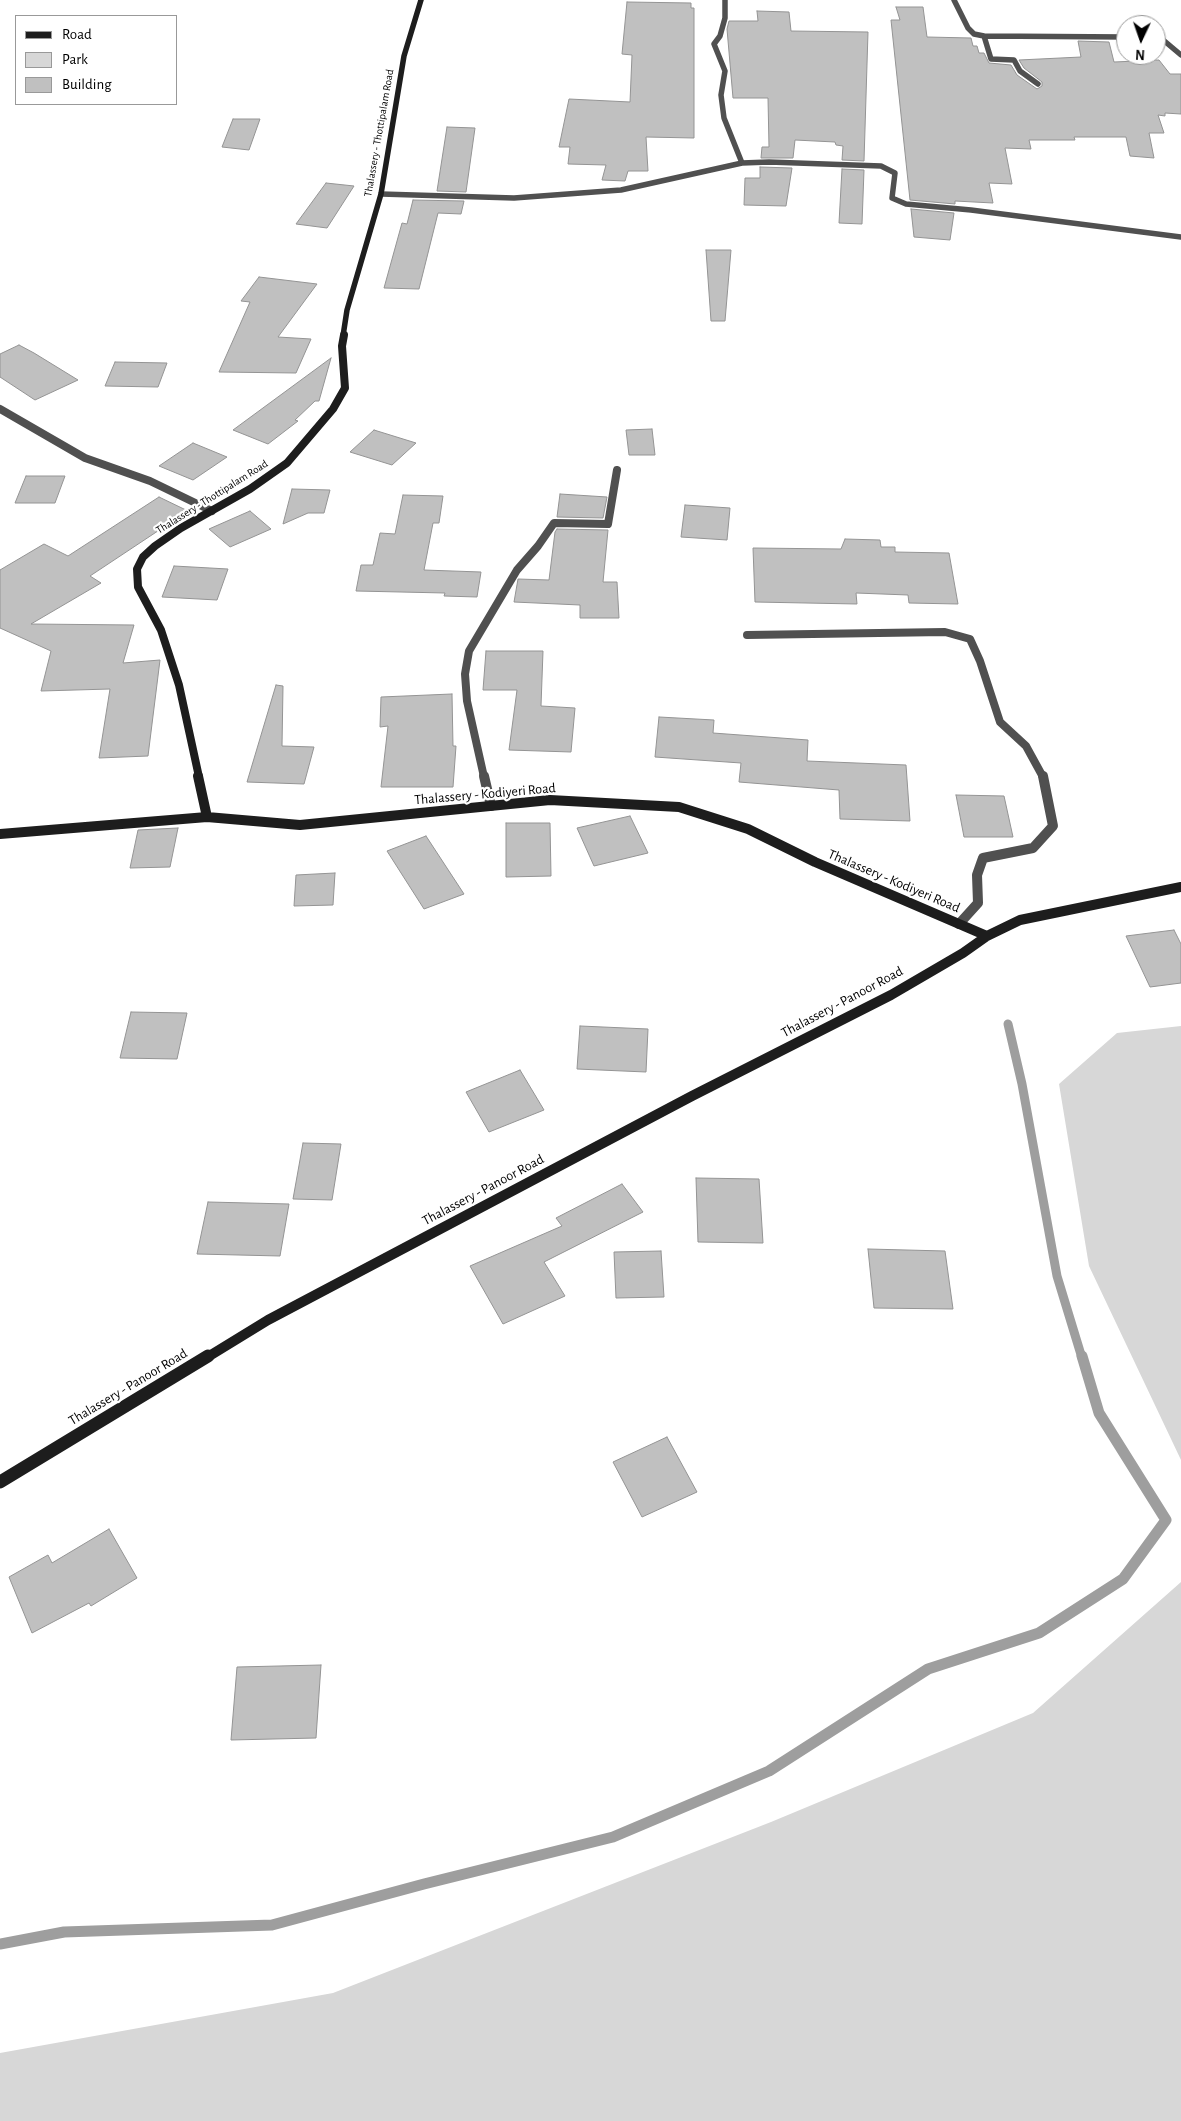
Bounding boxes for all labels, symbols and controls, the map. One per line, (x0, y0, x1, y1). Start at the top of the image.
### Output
legend (15, 15, 178, 105)
north arrow (1116, 15, 1166, 65)
text: Road (62, 27, 92, 42)
text: N (1135, 47, 1146, 61)
text: Park (62, 52, 88, 67)
street label: Thalassery - Thottipalam Road (361, 68, 397, 198)
text: Building (62, 77, 112, 92)
street label: Thalassery - Thottipalam Road (154, 457, 270, 537)
street label: Thalassery - Kodiyeri Road (414, 779, 556, 809)
street label: Thalassery - Kodiyeri Road (825, 846, 963, 916)
street label: Thalassery - Panoor Road (778, 963, 906, 1041)
street label: Thalassery - Panoor Road (419, 1151, 547, 1229)
street label: Thalassery - Panoor Road (66, 1345, 190, 1429)

